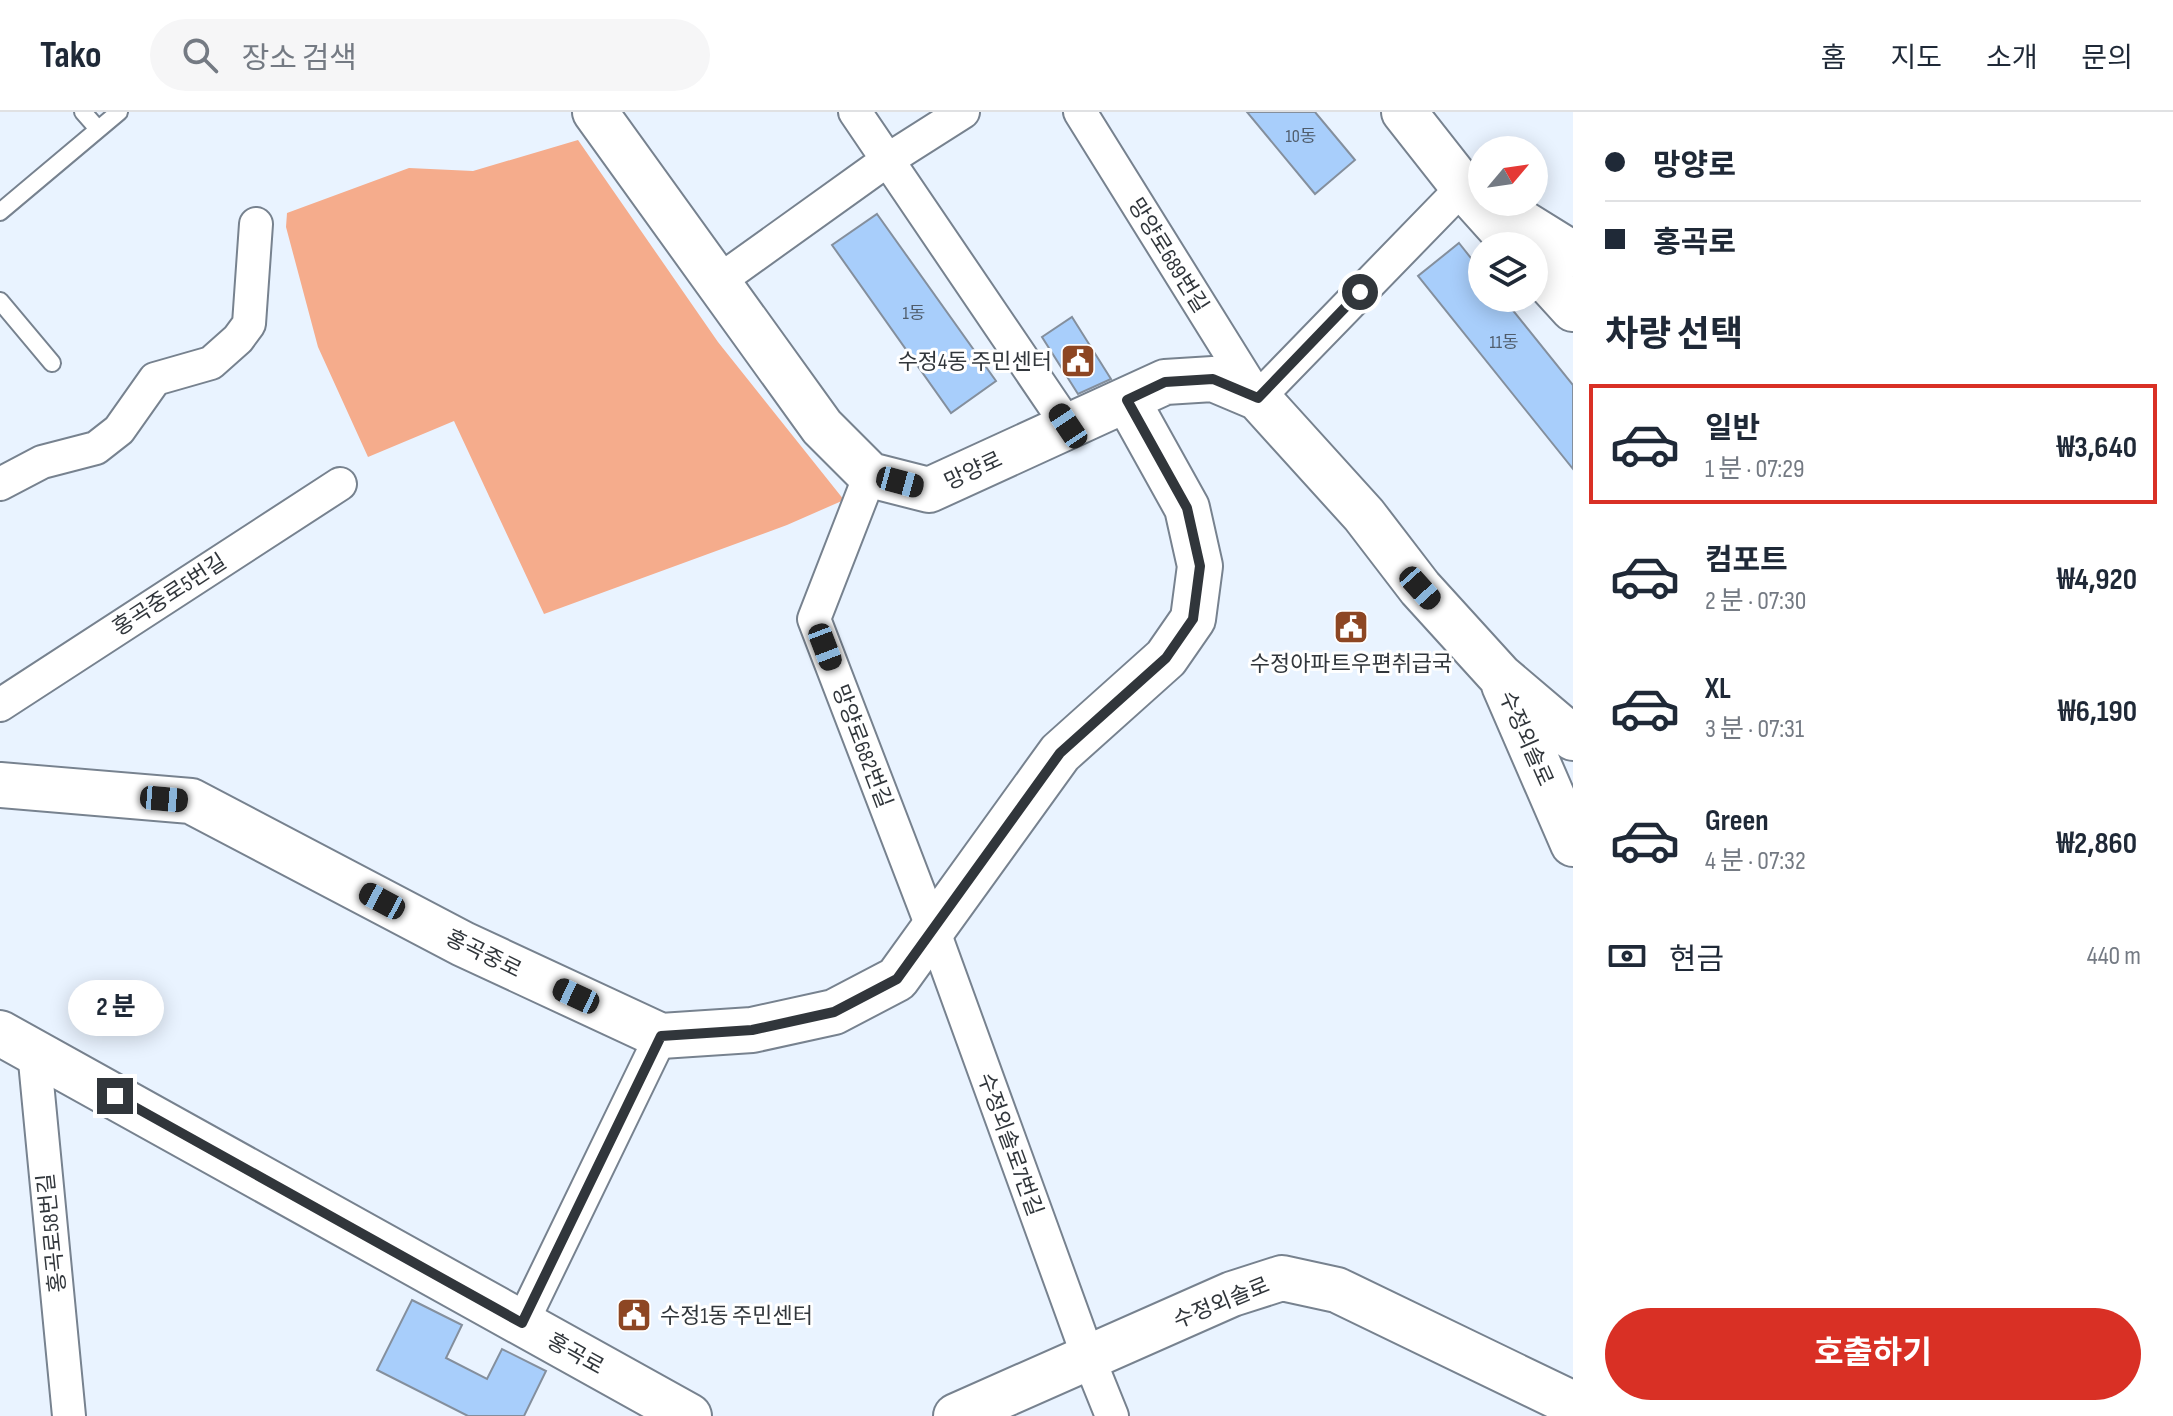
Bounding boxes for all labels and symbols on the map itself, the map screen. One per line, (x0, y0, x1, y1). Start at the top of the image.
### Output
house number: 10동 (1286, 126, 1316, 147)
north arrow (1468, 136, 1548, 216)
street label: 망양로689번길 (1122, 193, 1214, 318)
route start (1342, 274, 1378, 310)
house number: 1동 (903, 303, 925, 324)
house number: 11동 (1489, 332, 1519, 353)
public building icon: 수정4동 주민센터 (1059, 342, 1097, 380)
place label: 수정4동 주민센터 (898, 349, 1052, 376)
car (1045, 399, 1091, 453)
street label: 망양로 (940, 446, 1007, 496)
car (874, 464, 926, 500)
street label: 홍곡중로5번길 (108, 548, 232, 642)
car (1395, 562, 1445, 614)
public building icon: 수정아파트우편취급국 (1332, 608, 1370, 646)
car (805, 620, 845, 674)
place label: 수정아파트우편취급국 (1250, 651, 1452, 678)
street label: 망양로682번길 (826, 681, 897, 812)
street label: 수정외솔로 (1493, 687, 1559, 790)
car (139, 785, 189, 813)
car (355, 879, 409, 923)
street label: 홍곡중로 (441, 924, 526, 984)
car (549, 975, 603, 1017)
callout: 2 분 (67, 980, 163, 1036)
street label: 수정외솔로7번길 (971, 1069, 1048, 1220)
route end (97, 1078, 133, 1114)
street label: 홍곡로58번길 (33, 1172, 72, 1294)
street label: 수정외솔로 (1170, 1272, 1274, 1335)
public building icon: 수정1동 주민센터 (615, 1296, 653, 1334)
place label: 수정1동 주민센터 (660, 1303, 813, 1330)
street label: 홍곡로 (542, 1328, 608, 1381)

